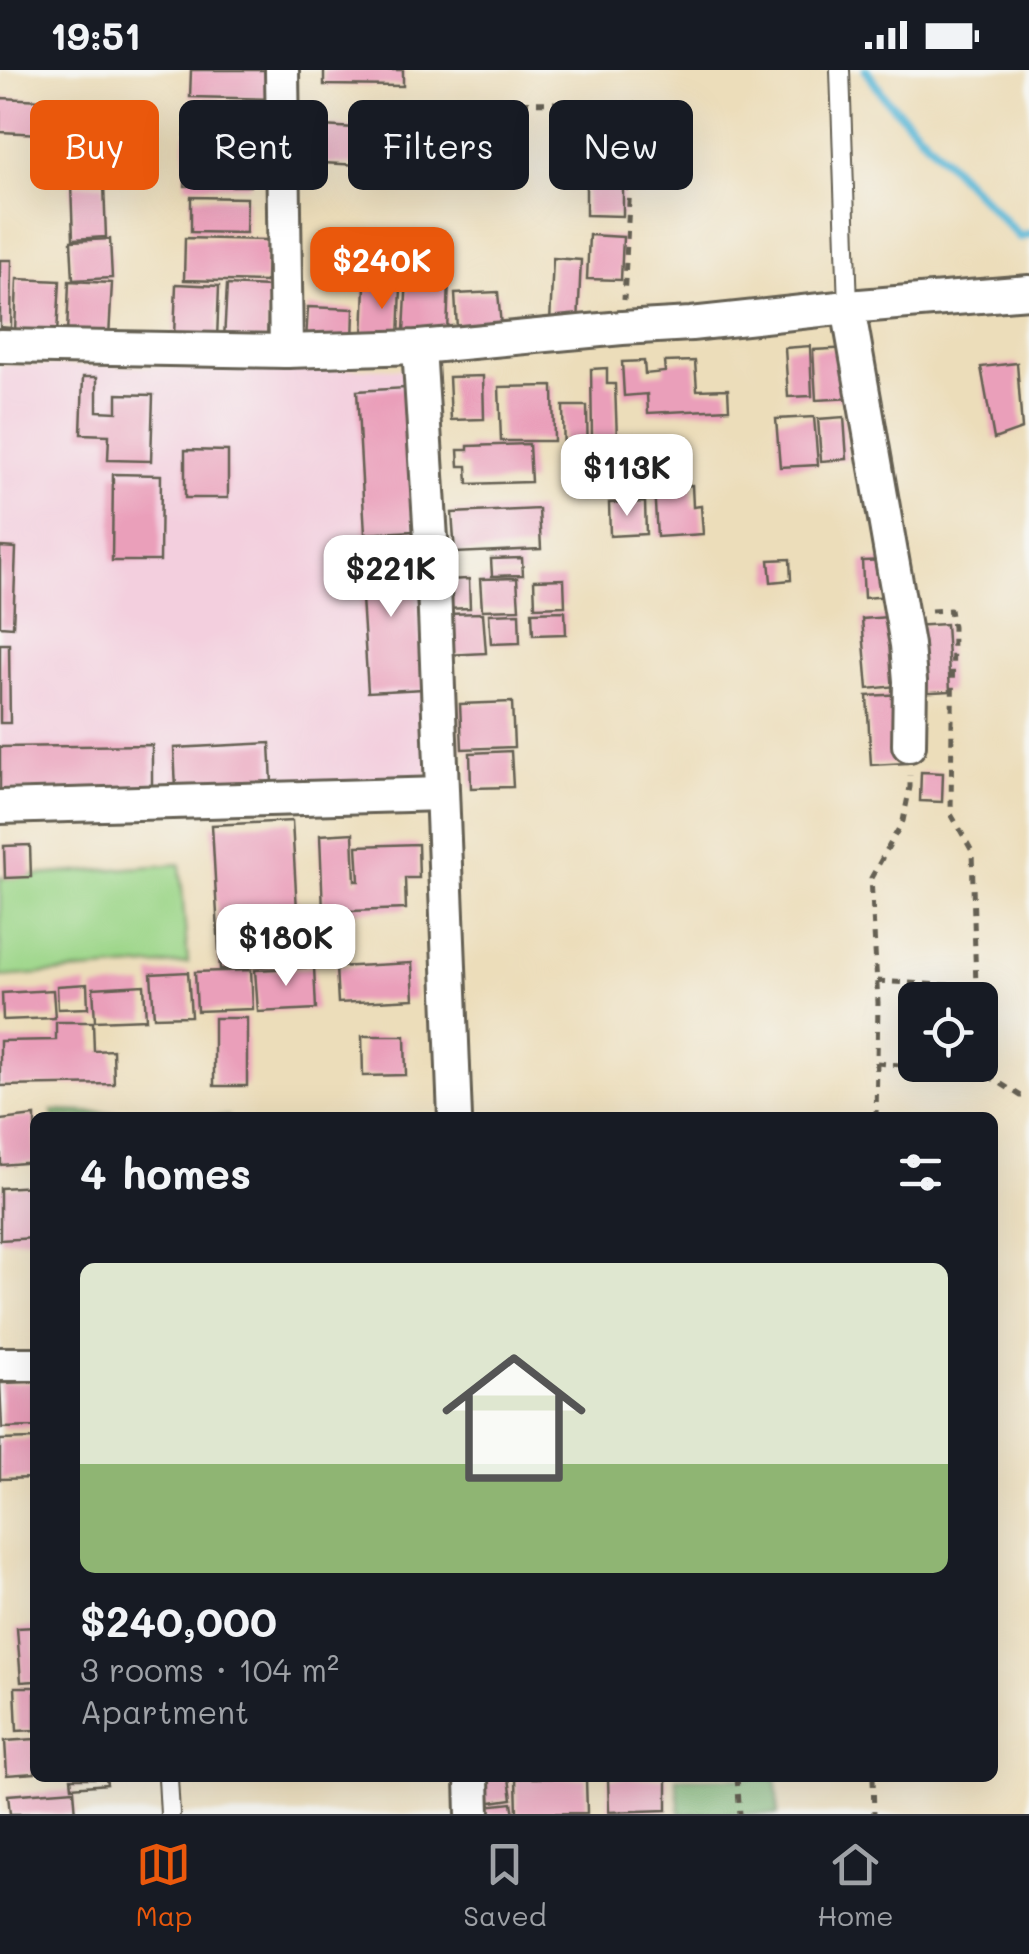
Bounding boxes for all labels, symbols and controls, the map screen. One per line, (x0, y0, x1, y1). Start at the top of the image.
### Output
text: 19:51 (50, 10, 141, 60)
chip: Buy (30, 100, 159, 190)
chip: Rent (179, 100, 328, 190)
chip: Filters (348, 100, 529, 190)
chip: New (549, 100, 693, 190)
pin: $240K (312, 227, 452, 312)
text: $240K (332, 238, 432, 280)
pin: $113K (557, 434, 697, 519)
text: $113K (583, 445, 671, 487)
pin: $221K (321, 535, 461, 620)
text: $221K (346, 546, 436, 588)
pin: $180K (216, 904, 356, 989)
text: $180K (238, 915, 334, 957)
map controls (898, 982, 998, 1082)
button: locate (898, 982, 998, 1082)
text: 4 homes (80, 1145, 251, 1200)
icon: filters (893, 1145, 948, 1200)
icon: home (424, 1328, 604, 1508)
text: $240,000 (80, 1593, 277, 1648)
text: 3 rooms · 104 m² (80, 1648, 339, 1690)
text: Apartment (80, 1690, 249, 1732)
tab: Map (135, 1837, 192, 1933)
tab: Saved (463, 1837, 546, 1933)
tab: Home (817, 1837, 894, 1933)

